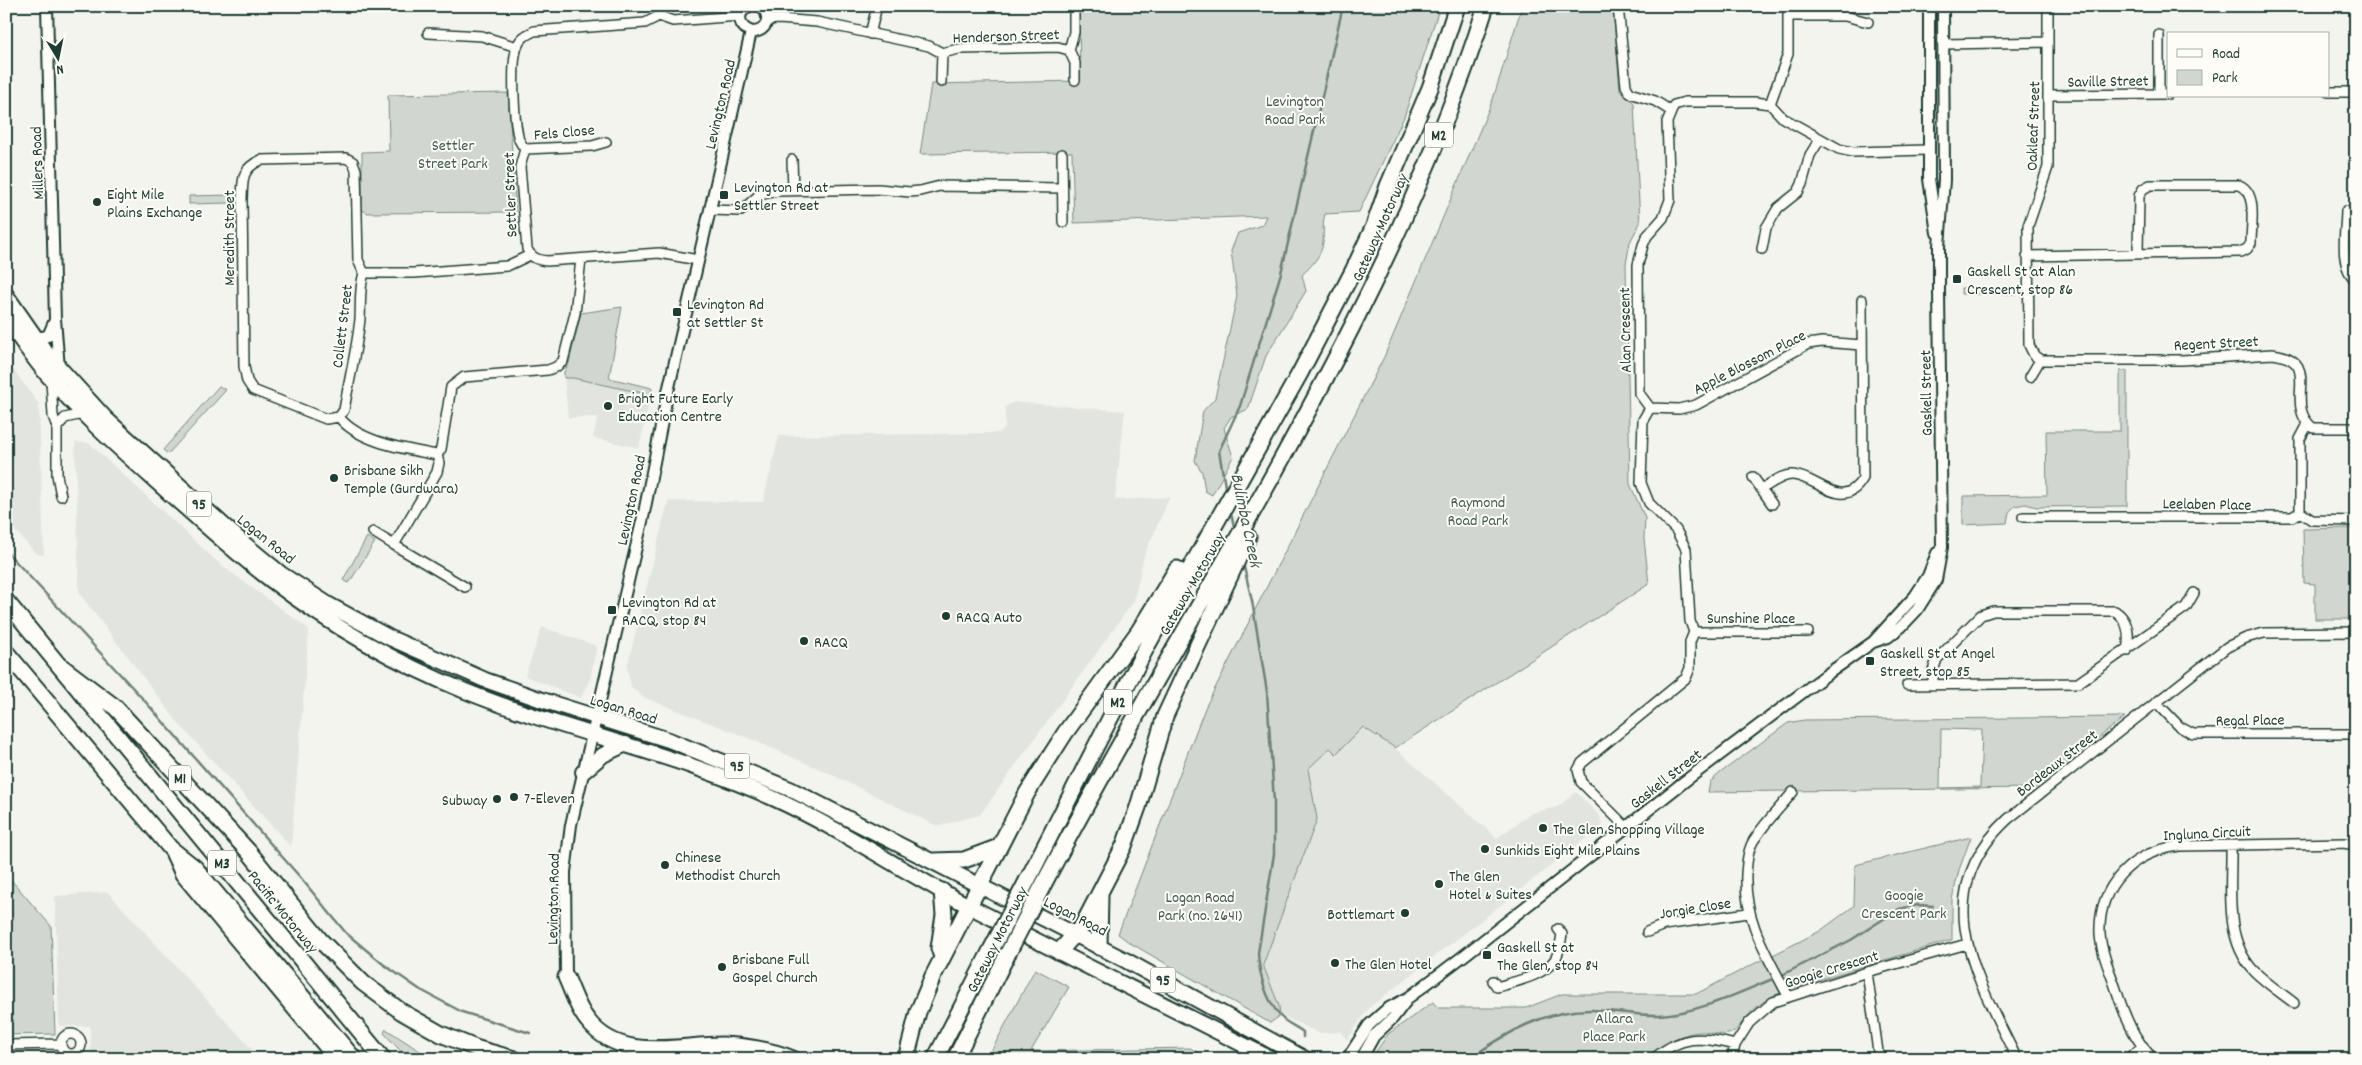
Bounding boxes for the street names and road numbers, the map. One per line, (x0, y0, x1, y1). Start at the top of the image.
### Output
street label: Henderson Street (952, 24, 1060, 51)
street label: Levington Road (700, 57, 743, 152)
street label: Saville Street (2067, 70, 2149, 95)
street label: Oakleaf Street (2021, 81, 2048, 171)
street label: Fels Close (533, 119, 596, 148)
road number: M2 (1425, 122, 1453, 148)
street label: Millers Road (26, 126, 51, 200)
street label: Settler Street (499, 152, 524, 238)
street label: Gateway Motorway (1347, 170, 1416, 286)
street label: Meredith Street (219, 190, 242, 286)
street label: Collett Street (327, 283, 360, 369)
street label: Alan Crescent (1614, 287, 1639, 373)
street label: Apple Blossom Place (1690, 325, 1811, 402)
street label: Regent Street (2173, 331, 2259, 358)
street label: Gaskell Street (1915, 350, 1940, 436)
street label: Levington Road (612, 453, 653, 548)
road number: 95 (186, 492, 212, 516)
street label: Leelaben Place (2162, 493, 2252, 518)
street label: Logan Road (231, 509, 300, 571)
street label: Gateway Motorway (1154, 528, 1232, 640)
street label: Sunshine Place (1707, 608, 1795, 631)
street label: Logan Road (587, 689, 660, 731)
road number: M2 (1104, 690, 1132, 714)
street label: Regal Place (2215, 709, 2285, 734)
street label: Bordeaux Street (2012, 725, 2103, 803)
street label: Gaskell Street (1626, 744, 1708, 816)
road number: 95 (724, 754, 750, 778)
road number: M1 (169, 766, 191, 790)
street label: Ingluna Circuit (2163, 821, 2252, 848)
road number: M3 (208, 850, 236, 876)
street label: Levington Road (542, 853, 567, 945)
street label: Pacific Motorway (241, 866, 323, 960)
street label: Gateway Motorway (962, 883, 1035, 997)
street label: Logan Road (1039, 891, 1111, 943)
street label: Jorgie Close (1658, 892, 1733, 926)
street label: Googie Crescent (1782, 945, 1882, 996)
road number: 95 (1150, 968, 1176, 992)

